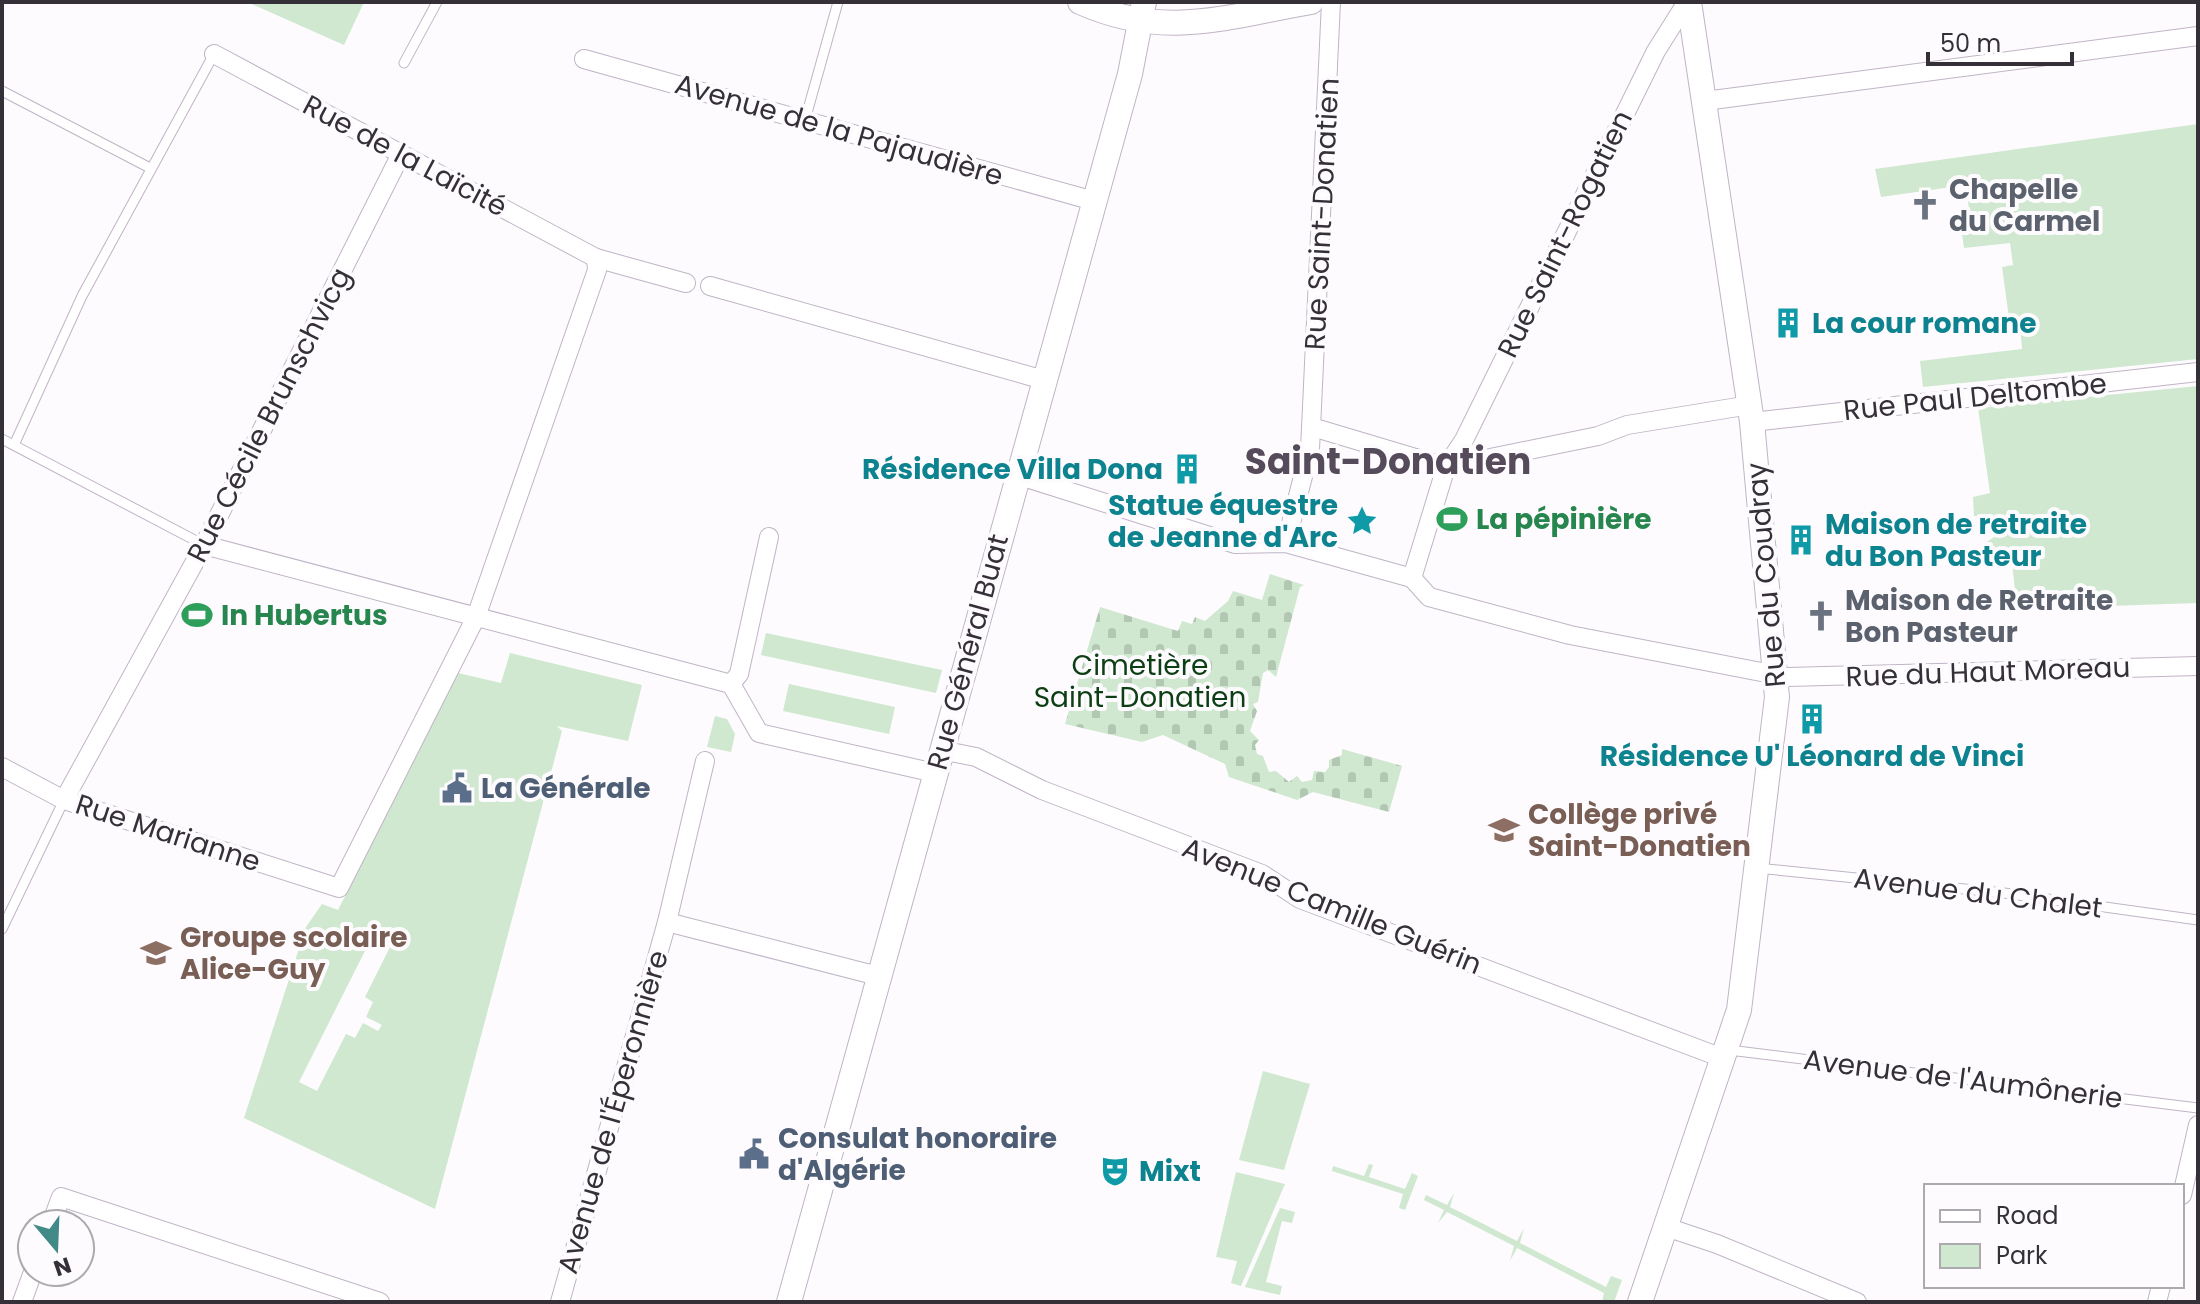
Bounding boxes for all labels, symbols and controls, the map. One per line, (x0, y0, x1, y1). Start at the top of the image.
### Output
scale bar (1928, 16, 2072, 66)
text: 50 m (1940, 27, 2001, 60)
street label: Avenue de la Pajaudière (670, 64, 1008, 196)
street label: Rue Saint-Donatien (1295, 77, 1349, 351)
street label: Rue de la Laïcité (296, 86, 514, 226)
street label: Rue Saint-Rogatien (1488, 104, 1642, 364)
place label: Chapelle du Carmel (1949, 170, 2100, 241)
church icon: Chapelle du Carmel (1908, 188, 1942, 222)
street label: Rue Cécile Brunschvicg (178, 261, 360, 569)
place label: La cour romane (1812, 304, 2036, 343)
building icon: La cour romane (1771, 306, 1805, 340)
street label: Rue Paul Deltombe (1841, 364, 2109, 430)
district label: Saint-Donatien (1245, 436, 1531, 487)
place label: Résidence Villa Dona (862, 450, 1163, 489)
building icon: Résidence Villa Dona (1170, 452, 1204, 486)
street label: Rue du Coudray (1737, 461, 1795, 689)
place label: Statue équestre de Jeanne d'Arc (1108, 486, 1338, 557)
place label: La pépinière (1476, 500, 1651, 539)
sports icon: La pépinière (1435, 502, 1469, 536)
place icon: Statue équestre de Jeanne d'Arc (1345, 504, 1379, 538)
place label: Maison de retraite du Bon Pasteur (1825, 505, 2087, 576)
building icon: Maison de retraite du Bon Pasteur (1784, 523, 1818, 557)
street label: Rue Général Buat (918, 530, 1018, 774)
place label: Maison de Retraite Bon Pasteur (1845, 581, 2113, 652)
place label: In Hubertus (221, 596, 388, 635)
sports icon: In Hubertus (180, 598, 214, 632)
church icon: Maison de Retraite Bon Pasteur (1804, 599, 1838, 633)
park label: Cimetière Saint-Donatien (1034, 646, 1246, 717)
street label: Rue du Haut Moreau (1845, 648, 2131, 696)
building icon: Résidence U' Léonard de Vinci (1795, 702, 1829, 736)
place label: Résidence U' Léonard de Vinci (1600, 737, 2024, 776)
place label: La Générale (481, 769, 651, 808)
public building icon: La Générale (440, 771, 474, 805)
street label: Rue Marianne (71, 785, 265, 881)
place label: Collège privé Saint-Donatien (1528, 795, 1751, 866)
school or university icon: Collège privé Saint-Donatien (1487, 813, 1521, 847)
street label: Avenue Camille Guérin (1176, 828, 1488, 984)
street label: Avenue du Chalet (1852, 858, 2104, 928)
place label: Groupe scolaire Alice-Guy (180, 918, 407, 989)
school or university icon: Groupe scolaire Alice-Guy (139, 936, 173, 970)
street label: Avenue de l'Éperonnière (548, 946, 678, 1278)
street label: Avenue de l'Aumônerie (1801, 1040, 2125, 1118)
place label: Consulat honoraire d'Algérie (778, 1119, 1057, 1190)
public building icon: Consulat honoraire d'Algérie (737, 1137, 771, 1171)
place label: Mixt (1139, 1152, 1201, 1191)
theatre icon: Mixt (1098, 1154, 1132, 1188)
legend (1924, 1184, 2184, 1288)
text: Road (1996, 1199, 2058, 1232)
north arrow (16, 1208, 96, 1288)
text: Park (1996, 1239, 2048, 1272)
text: N (49, 1249, 75, 1284)

